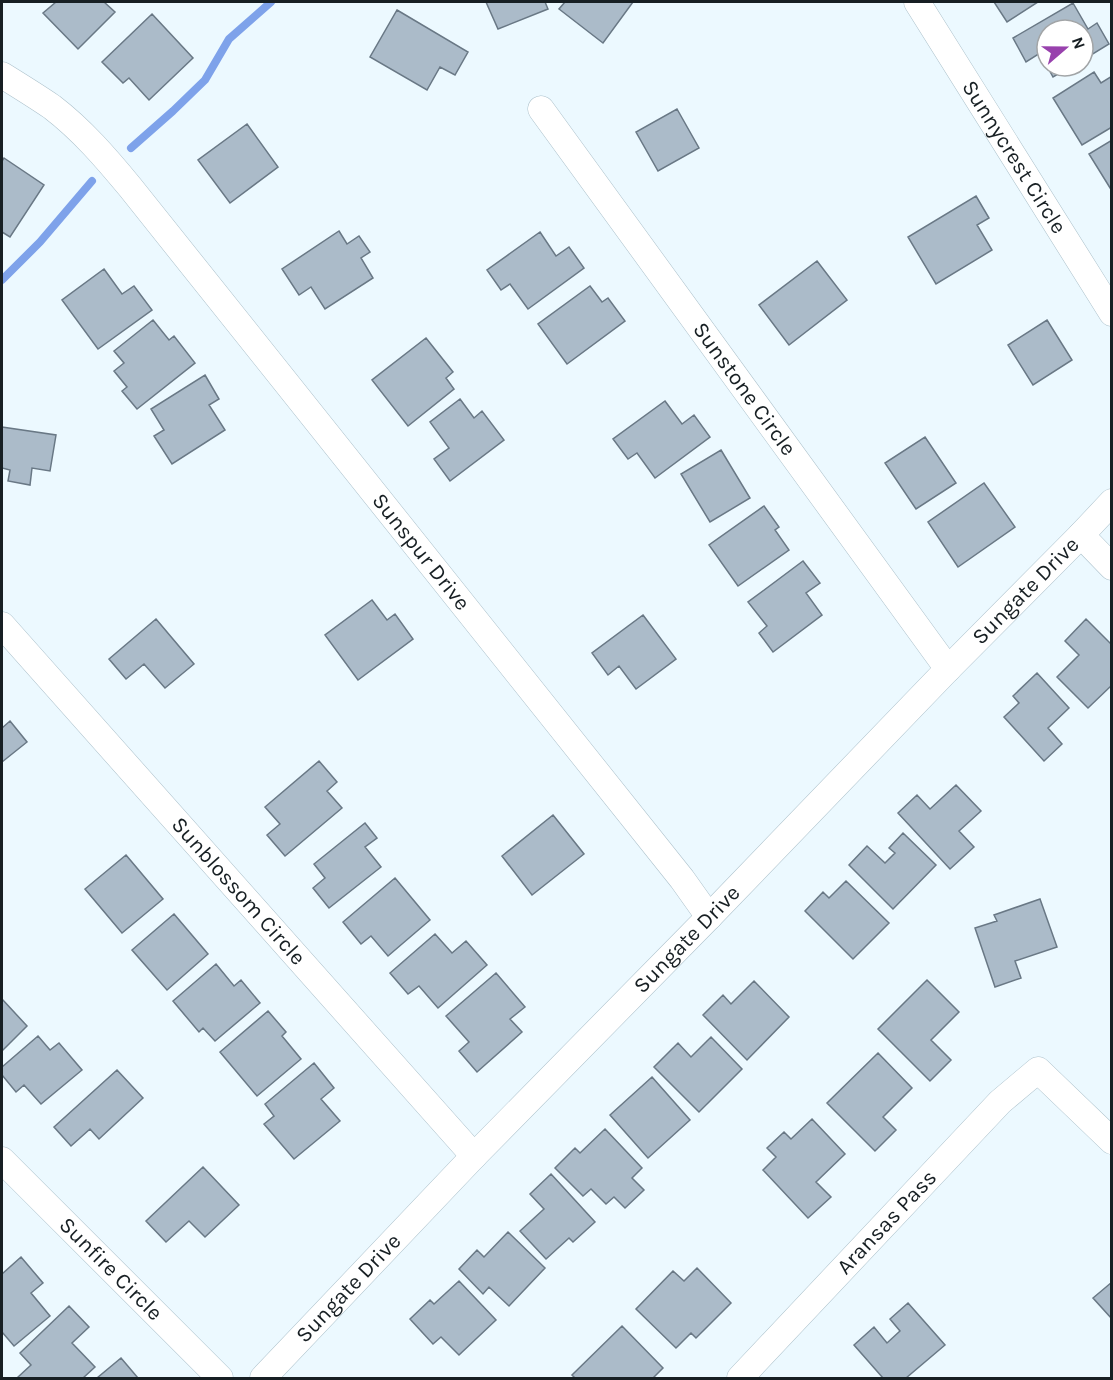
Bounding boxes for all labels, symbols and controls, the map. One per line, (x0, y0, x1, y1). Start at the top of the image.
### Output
north arrow (1035, 18, 1095, 78)
text: N (1068, 34, 1090, 52)
street label: Sunnycrest Circle (956, 76, 1072, 239)
street label: Sunstone Circle (687, 317, 802, 461)
street label: Sunspur Drive (366, 488, 476, 616)
street label: Sungate Drive (967, 532, 1084, 650)
street label: Sunblossom Circle (166, 812, 311, 970)
street label: Sungate Drive (628, 880, 745, 999)
street label: Aransas Pass (831, 1165, 942, 1280)
street label: Sunfire Circle (54, 1212, 168, 1326)
street label: Sungate Drive (291, 1228, 406, 1348)

